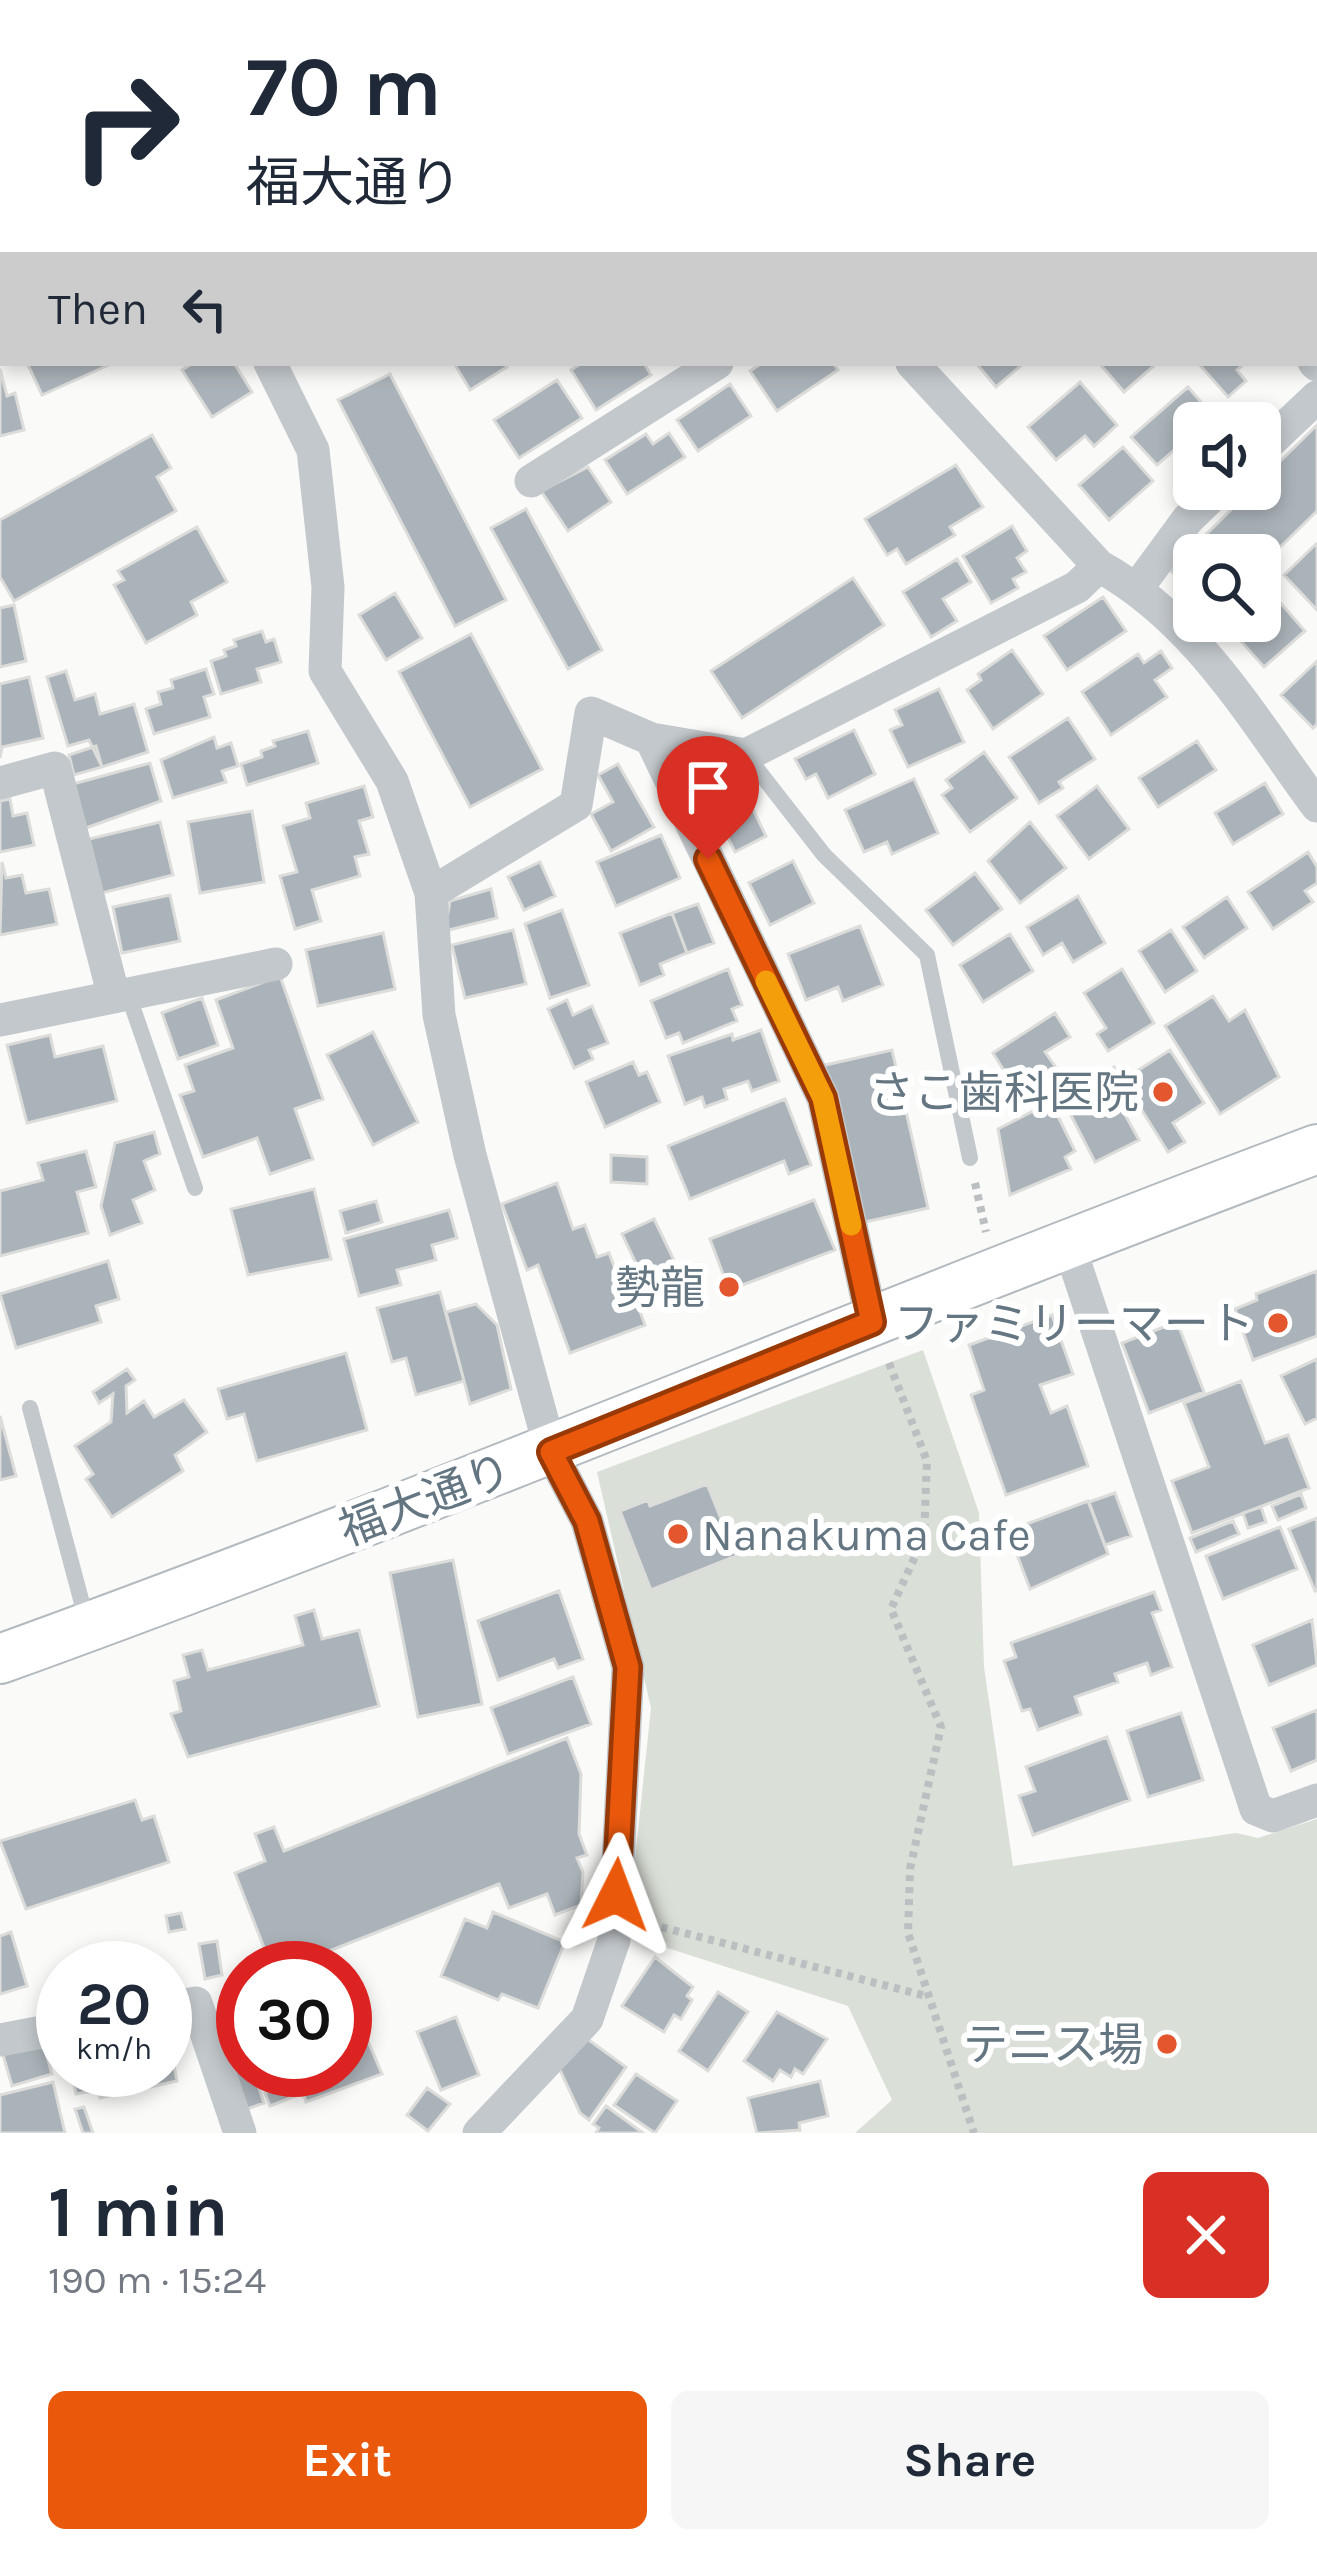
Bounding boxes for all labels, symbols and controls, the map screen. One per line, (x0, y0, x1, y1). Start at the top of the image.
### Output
text: 70 m (246, 38, 442, 136)
icon: right (48, 48, 204, 204)
text: 福大通り (246, 151, 462, 215)
icon: left (172, 276, 238, 342)
text: Then (48, 283, 148, 335)
map controls (1173, 402, 1281, 642)
button: sound (1173, 402, 1281, 510)
button: search (1173, 534, 1281, 642)
pin (657, 736, 759, 859)
icon: arrive (675, 754, 741, 820)
place label: さこ歯科医院 (869, 1067, 1139, 1119)
marker: さこ歯科医院 (1150, 1079, 1176, 1105)
place label: 勢龍 (615, 1262, 705, 1314)
marker: 勢龍 (716, 1274, 742, 1300)
place label: ファミリーマート (894, 1298, 1254, 1350)
marker: ファミリーマート (1265, 1310, 1291, 1336)
street label: 福大通り (332, 1443, 519, 1556)
place label: Nanakuma Cafe (702, 1509, 1031, 1561)
marker: Nanakuma Cafe (665, 1521, 691, 1547)
position arrow (553, 1832, 679, 1958)
speed limit sign: 30 (216, 1941, 372, 2097)
text: 20 (77, 1969, 151, 2039)
place label: テニス場 (963, 2019, 1143, 2071)
text: km/h (76, 2031, 152, 2067)
marker: テニス場 (1154, 2031, 1180, 2057)
text: 1 min (48, 2170, 229, 2254)
button: close (1143, 2172, 1269, 2298)
text: 190 m · 15:24 (48, 2257, 266, 2303)
button: Exit (48, 2391, 647, 2529)
button: Share (671, 2391, 1269, 2529)

